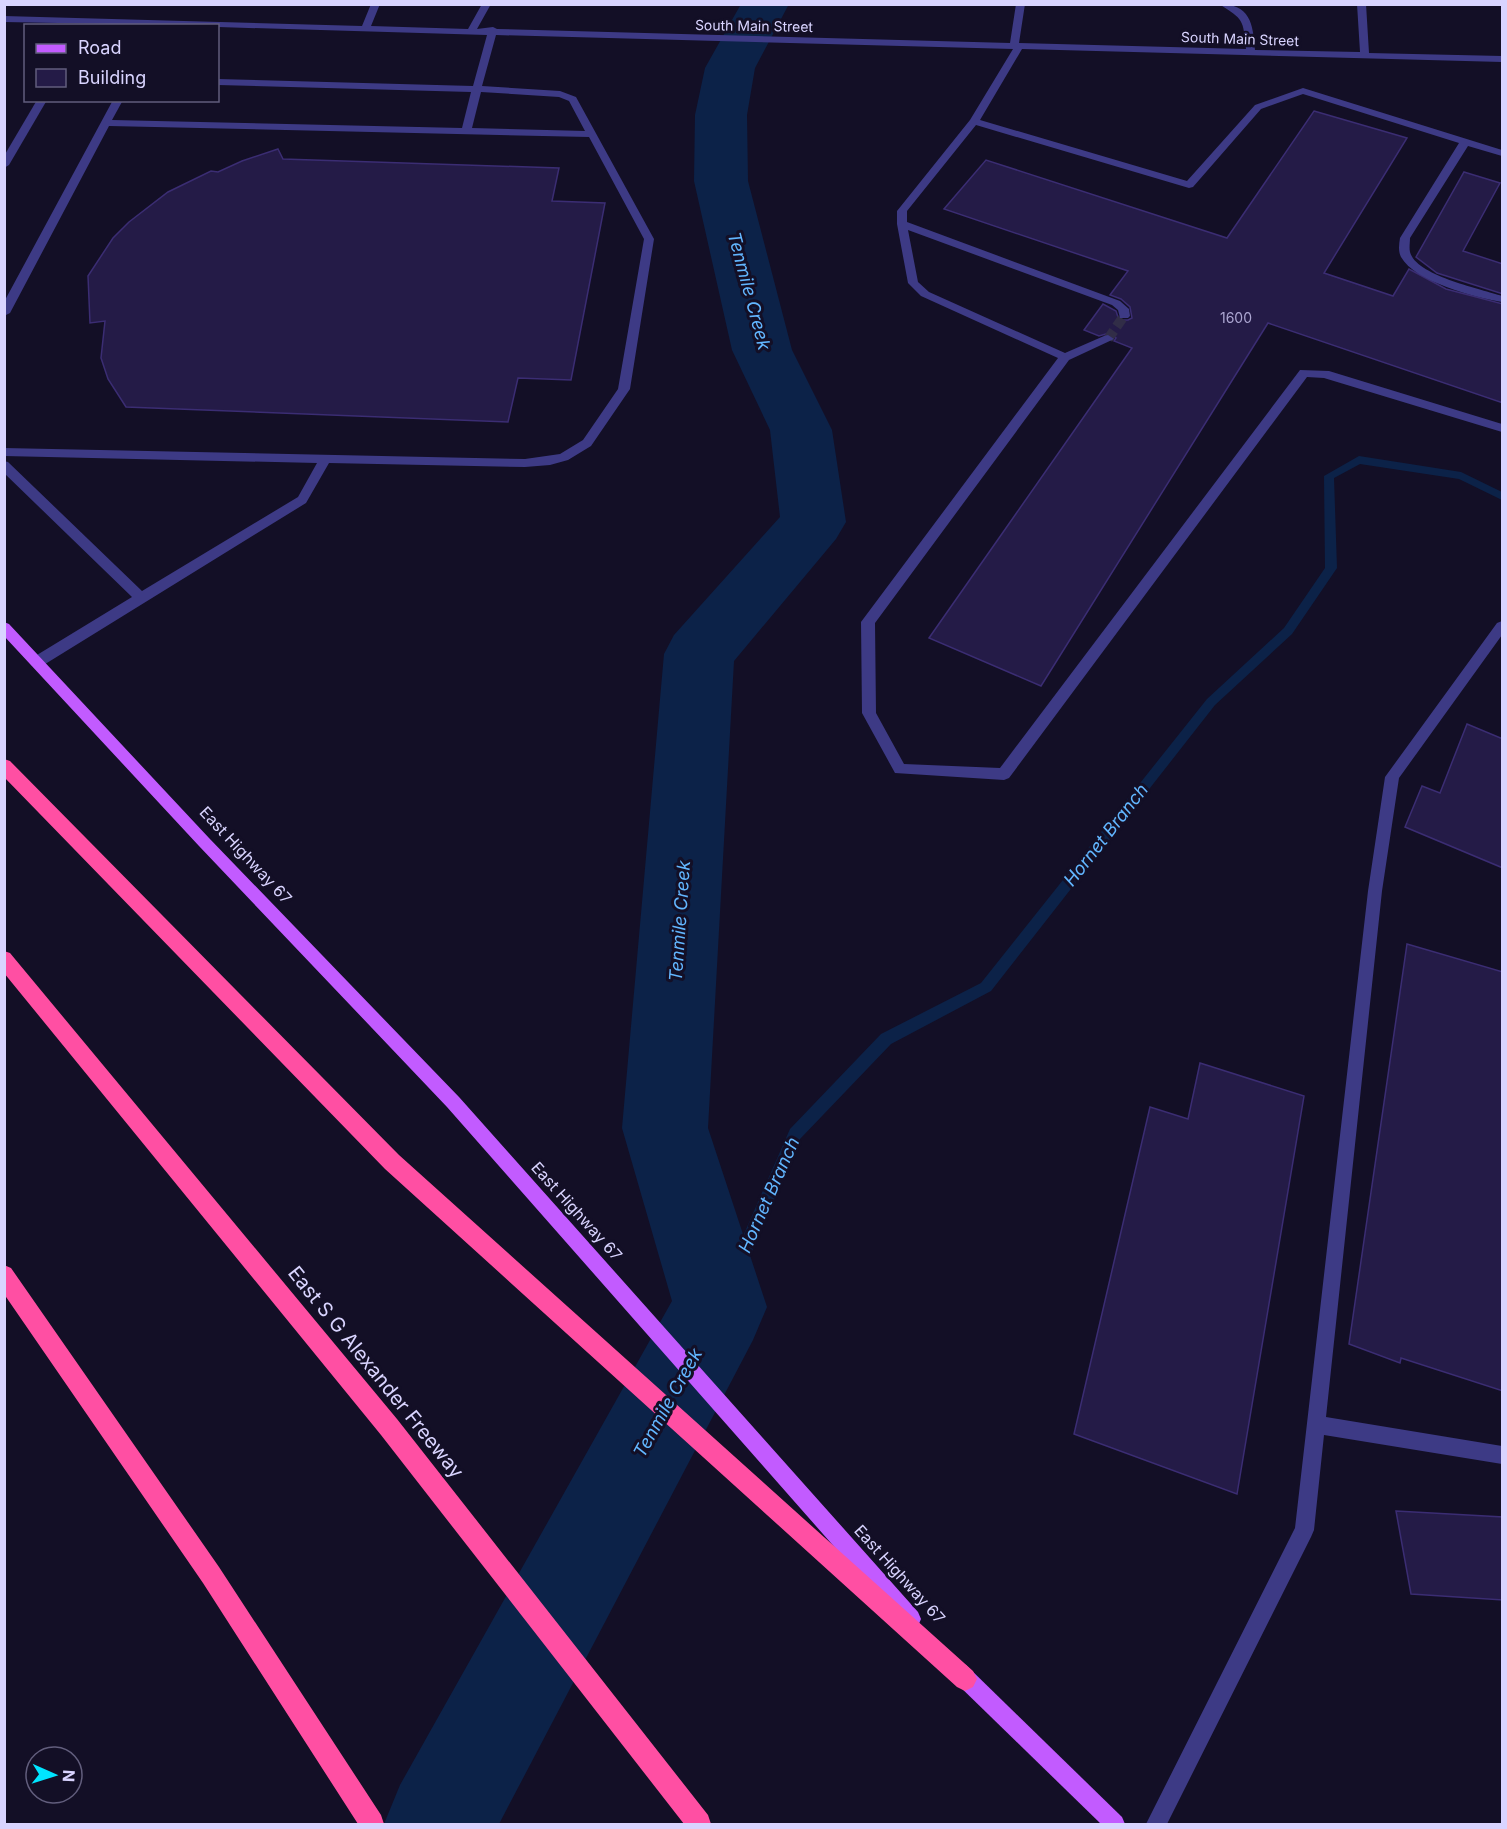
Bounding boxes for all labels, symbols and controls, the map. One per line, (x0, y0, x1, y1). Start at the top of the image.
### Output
street label: South Main Street (695, 16, 814, 35)
legend (24, 24, 219, 102)
street label: South Main Street (1181, 28, 1300, 49)
text: Road (78, 37, 121, 58)
text: Building (78, 67, 146, 88)
water label: Tenmile Creek (724, 230, 776, 353)
house number: 1600 (1220, 309, 1252, 326)
water label: Hornet Branch (1059, 779, 1152, 890)
street label: East Highway 67 (196, 802, 296, 908)
water label: Tenmile Creek (665, 859, 694, 982)
water label: Hornet Branch (734, 1134, 803, 1256)
street label: East Highway 67 (527, 1157, 627, 1265)
street label: East S G Alexander Freeway (283, 1261, 469, 1483)
water label: Tenmile Creek (629, 1344, 707, 1461)
street label: East Highway 67 (850, 1520, 950, 1628)
north arrow (24, 1745, 84, 1805)
text: N (59, 1769, 79, 1782)

